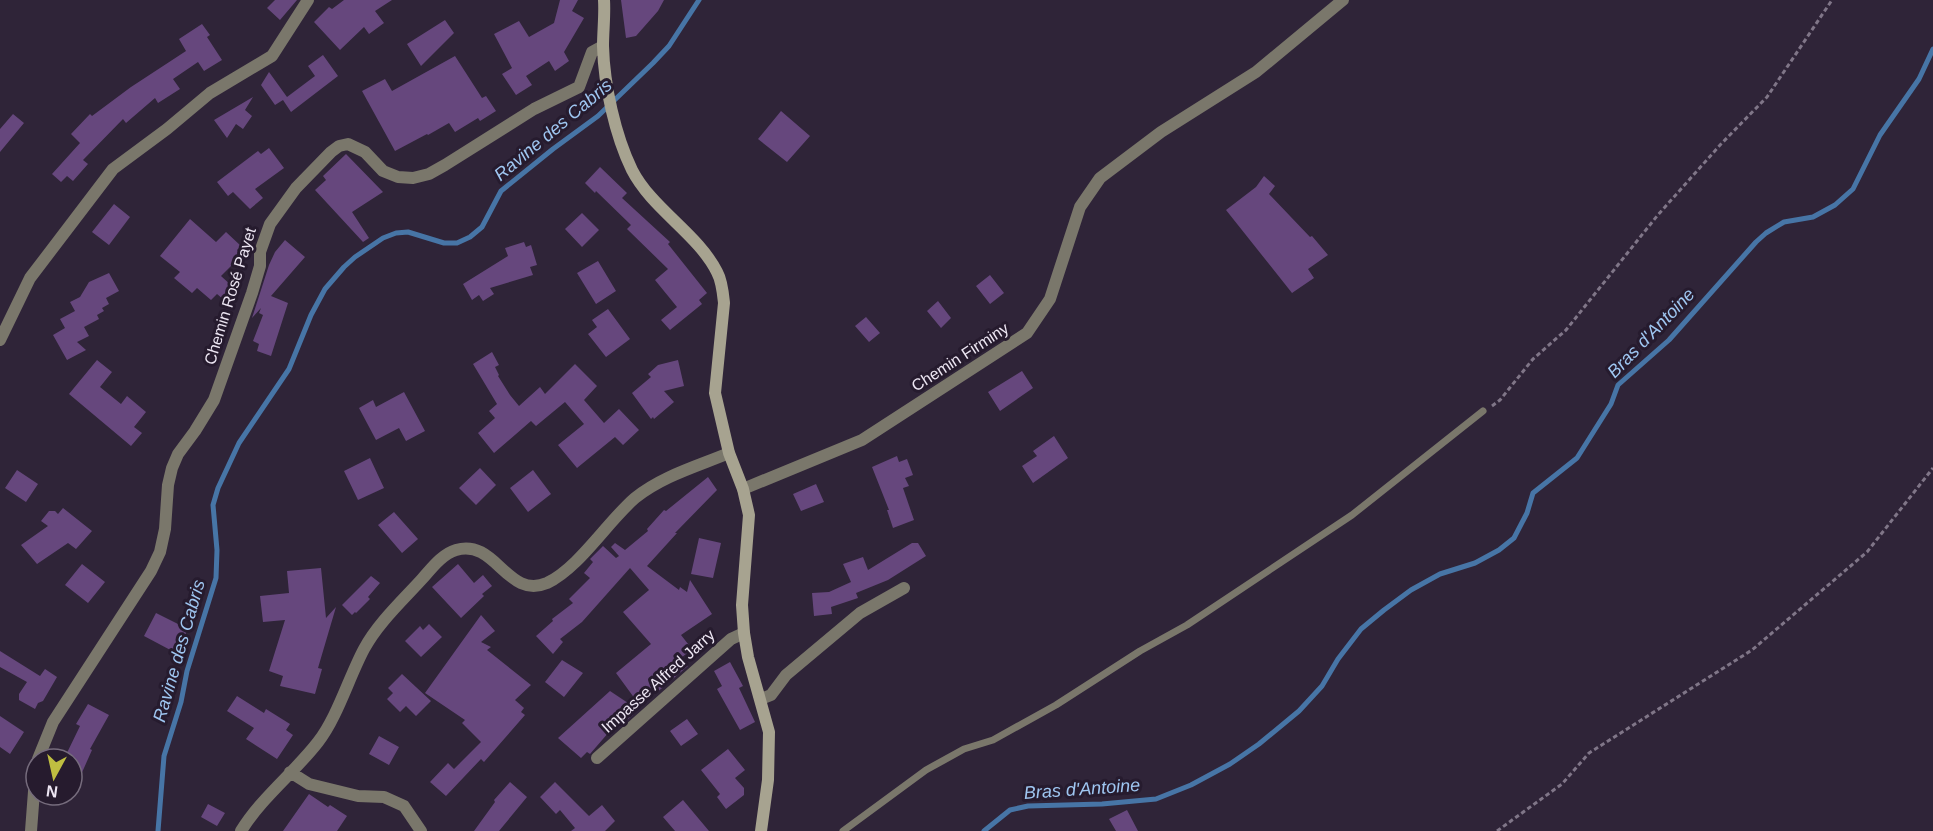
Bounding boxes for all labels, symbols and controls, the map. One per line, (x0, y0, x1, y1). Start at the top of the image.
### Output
water label: Ravine des Cabris (490, 75, 616, 185)
street label: Chemin Rosé Payet (201, 225, 259, 367)
water label: Bras d'Antoine (1603, 284, 1699, 382)
street label: Chemin Firminy (908, 319, 1012, 395)
water label: Ravine des Cabris (149, 578, 209, 724)
street label: Impasse Alfred Jarry (598, 626, 718, 736)
north arrow (24, 747, 84, 807)
water label: Bras d'Antoine (1023, 775, 1141, 803)
text: N (45, 782, 59, 801)

